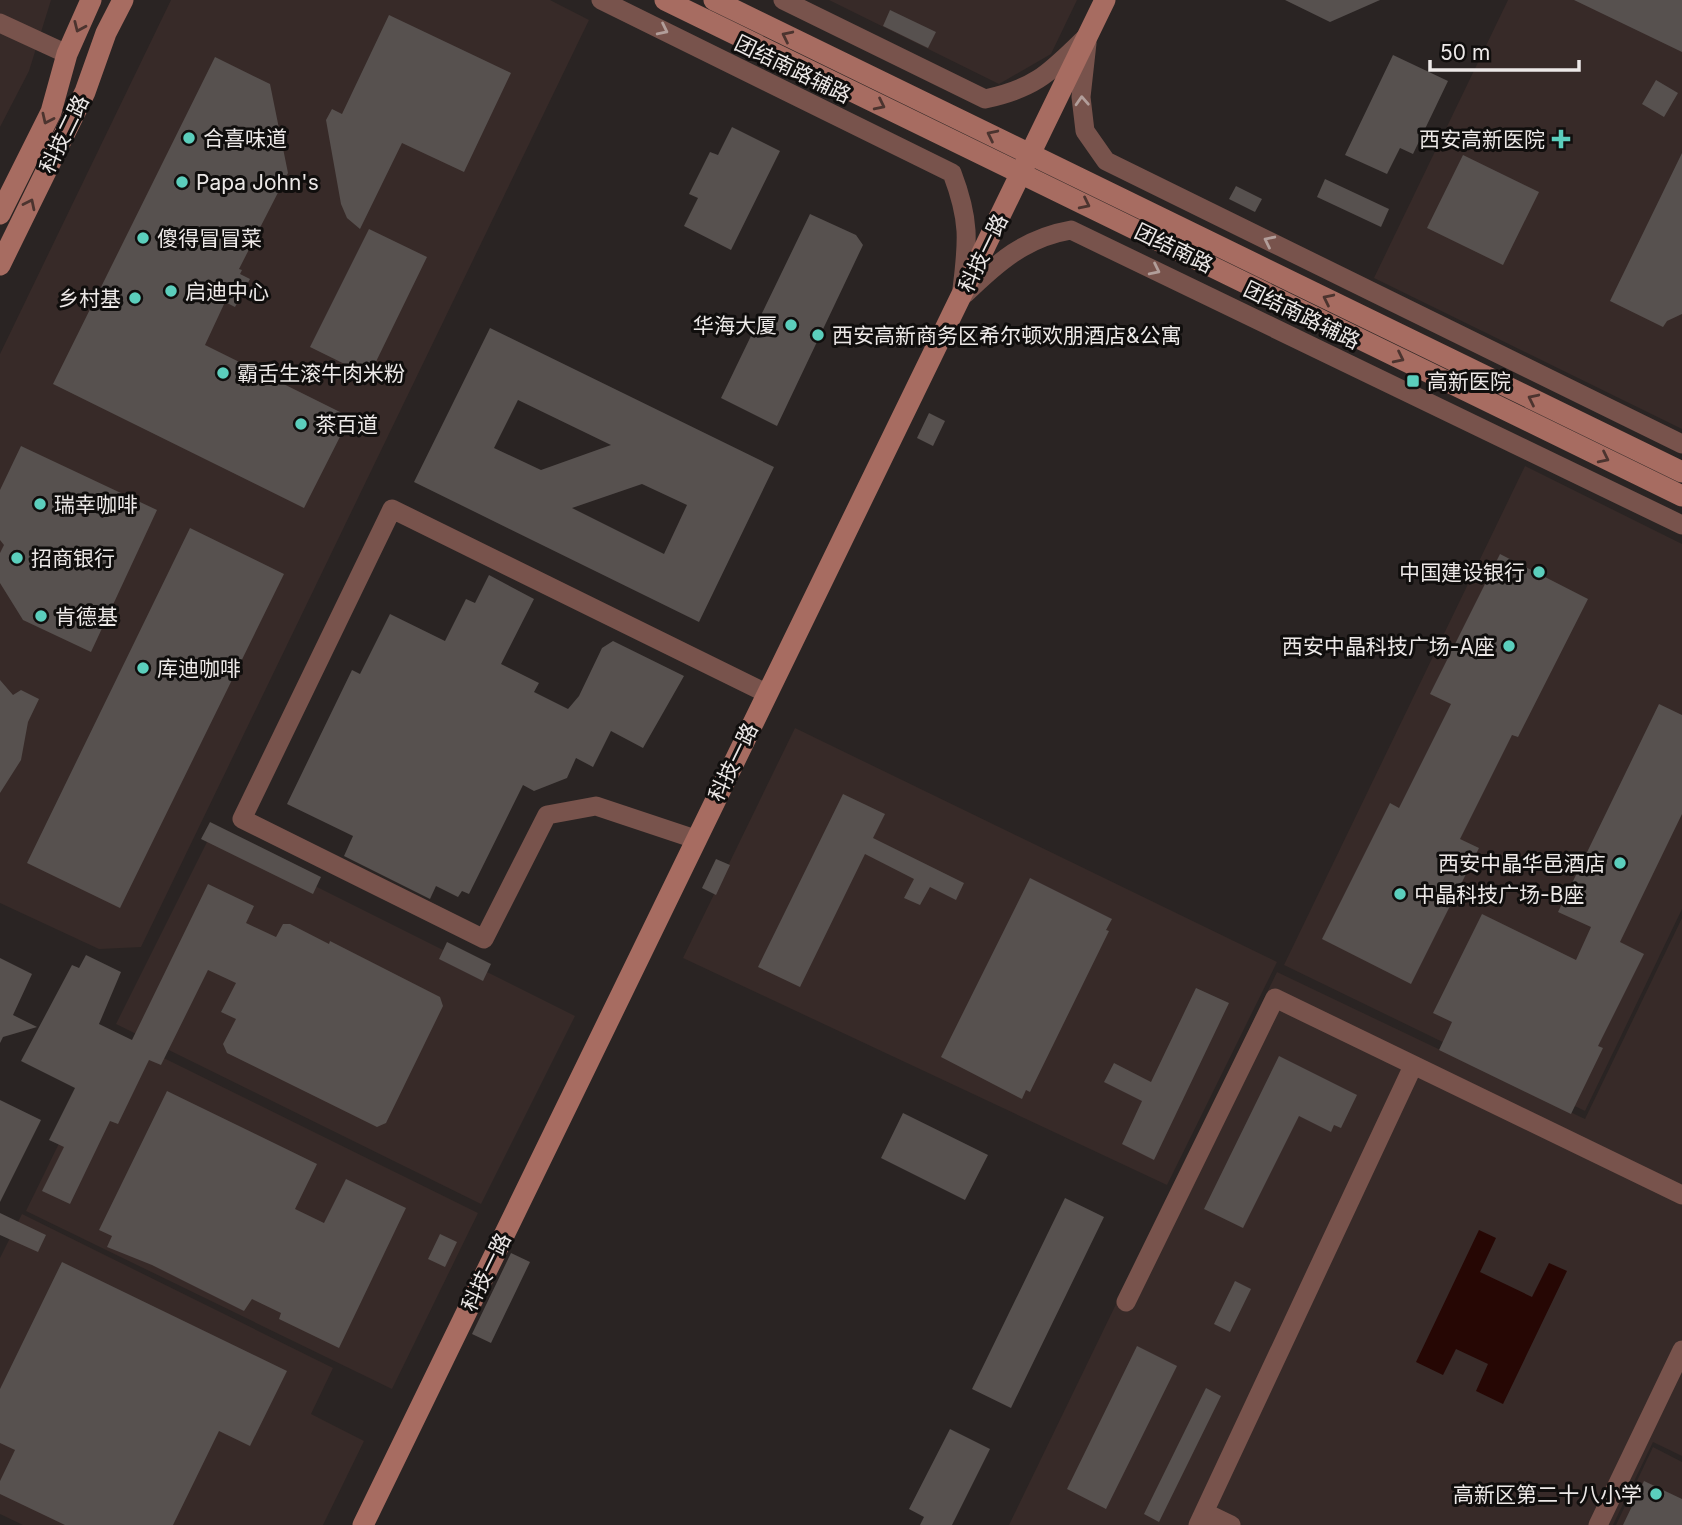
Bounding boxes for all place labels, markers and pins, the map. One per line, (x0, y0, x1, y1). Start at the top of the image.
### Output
place label: 合喜味道 (203, 126, 287, 151)
place label: 西安高新医院 (1419, 127, 1545, 152)
marker: 西安高新医院 (1551, 129, 1571, 149)
marker: 合喜味道 (181, 130, 197, 146)
place label: Papa John's (196, 170, 319, 195)
marker: Papa John's (174, 174, 190, 190)
place label: 傻得冒冒菜 (157, 226, 262, 251)
marker: 傻得冒冒菜 (135, 230, 151, 246)
place label: 启迪中心 (185, 279, 269, 304)
marker: 启迪中心 (163, 283, 179, 299)
place label: 乡村基 (58, 286, 121, 311)
marker: 乡村基 (127, 290, 143, 306)
place label: 华海大厦 (693, 313, 777, 338)
marker: 华海大厦 (783, 317, 799, 333)
place label: 西安高新商务区希尔顿欢朋酒店&公寓 (832, 323, 1182, 348)
marker: 西安高新商务区希尔顿欢朋酒店&公寓 (810, 327, 826, 343)
place label: 霸舌生滚牛肉米粉 (237, 361, 405, 386)
marker: 霸舌生滚牛肉米粉 (215, 365, 231, 381)
place label: 高新医院 (1427, 369, 1511, 394)
marker: 高新医院 (1405, 373, 1421, 389)
place label: 茶百道 (315, 412, 378, 437)
marker: 茶百道 (293, 416, 309, 432)
place label: 瑞幸咖啡 (54, 492, 138, 517)
marker: 瑞幸咖啡 (32, 496, 48, 512)
place label: 招商银行 (31, 546, 115, 571)
marker: 招商银行 (9, 550, 25, 566)
place label: 中国建设银行 (1399, 560, 1525, 585)
marker: 中国建设银行 (1531, 564, 1547, 580)
place label: 肯德基 (55, 604, 118, 629)
marker: 肯德基 (33, 608, 49, 624)
place label: 西安中晶科技广场-A座 (1282, 634, 1495, 659)
marker: 西安中晶科技广场-A座 (1501, 638, 1517, 654)
place label: 库迪咖啡 (157, 656, 241, 681)
marker: 库迪咖啡 (135, 660, 151, 676)
place label: 西安中晶华邑酒店 (1438, 851, 1606, 876)
marker: 西安中晶华邑酒店 (1612, 855, 1628, 871)
place label: 中晶科技广场-B座 (1414, 882, 1584, 907)
marker: 中晶科技广场-B座 (1392, 886, 1408, 902)
place label: 高新区第二十八小学 (1453, 1482, 1642, 1507)
marker: 高新区第二十八小学 (1648, 1486, 1664, 1502)

